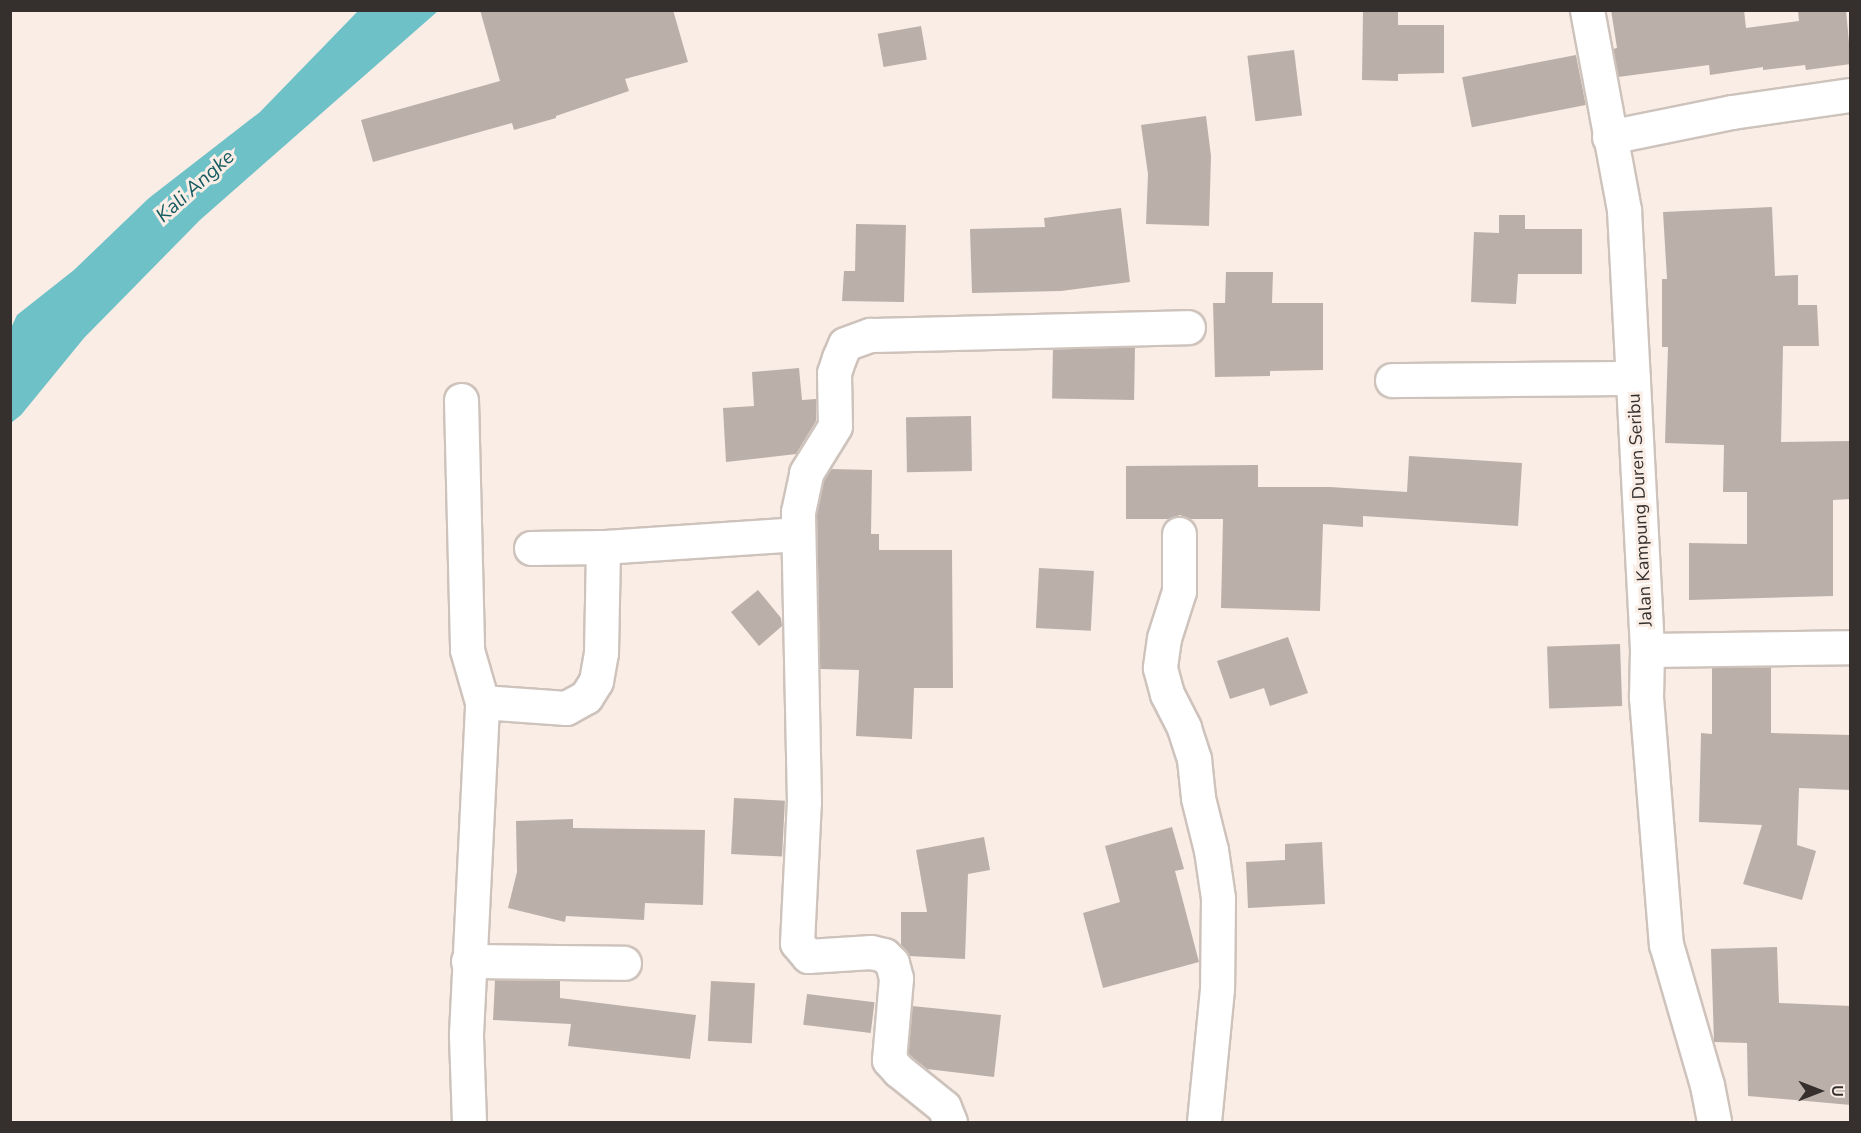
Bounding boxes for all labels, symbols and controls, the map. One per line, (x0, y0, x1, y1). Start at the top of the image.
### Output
water label: Kali Angke (151, 145, 239, 227)
street label: Jalan Kampung Duren Seribu (1623, 393, 1657, 627)
north arrow (1789, 1061, 1849, 1121)
text: U (1826, 1085, 1848, 1097)

